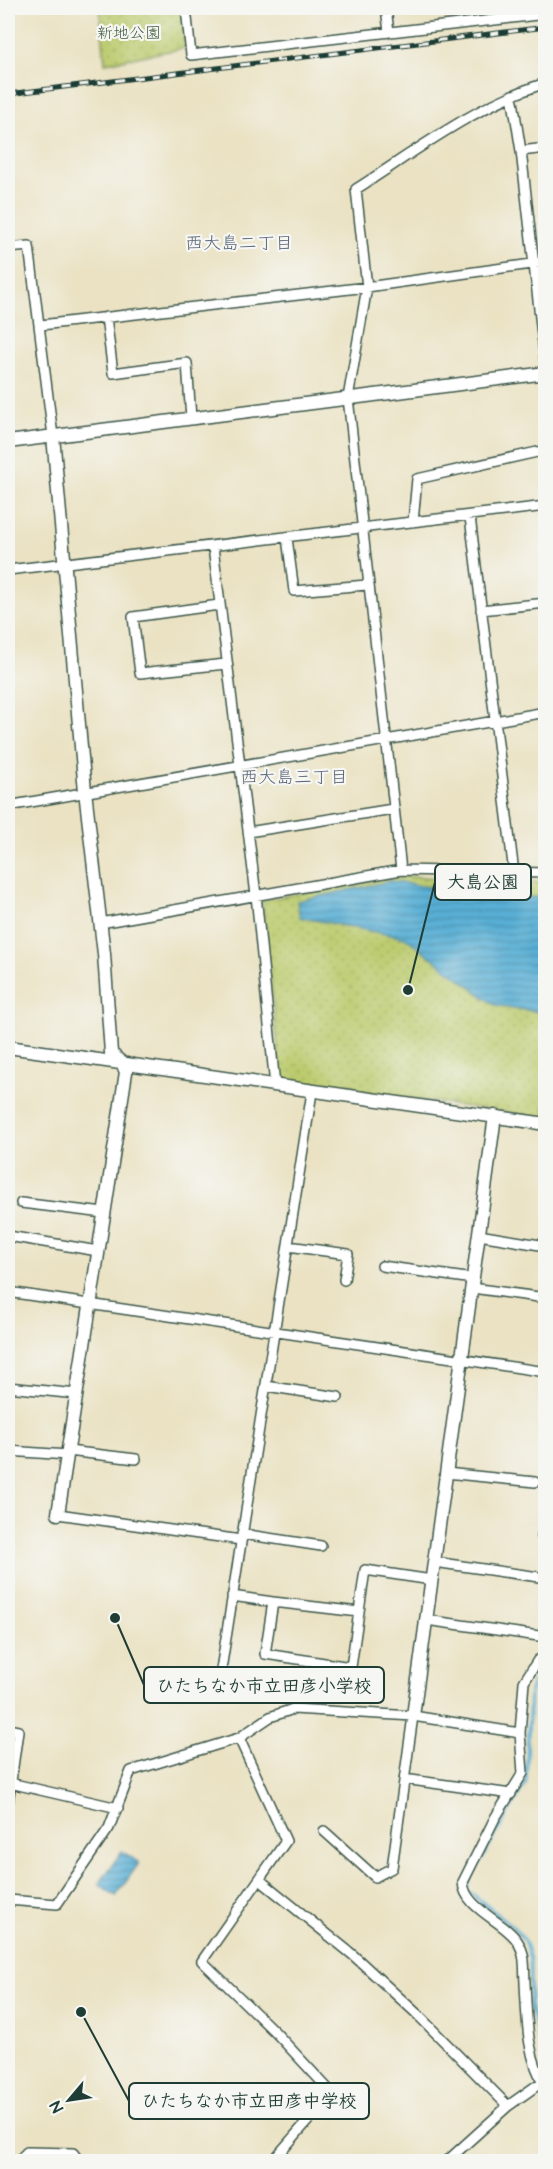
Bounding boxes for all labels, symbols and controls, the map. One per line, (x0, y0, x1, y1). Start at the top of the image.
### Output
park label: 新地公園 (97, 22, 161, 44)
district label: 西大島二丁目 (185, 231, 293, 256)
district label: 西大島三丁目 (240, 765, 348, 790)
callout: 大島公園 (435, 864, 531, 900)
text: 大島公園 (447, 870, 519, 895)
callout: ひたちなか市立田彦小学校 (144, 1667, 384, 1703)
text: ひたちなか市立田彦小学校 (156, 1674, 372, 1699)
north arrow (39, 2070, 99, 2130)
callout: ひたちなか市立田彦中学校 (129, 2083, 369, 2119)
text: ひたちなか市立田彦中学校 (141, 2089, 357, 2114)
text: N (45, 2097, 69, 2117)

